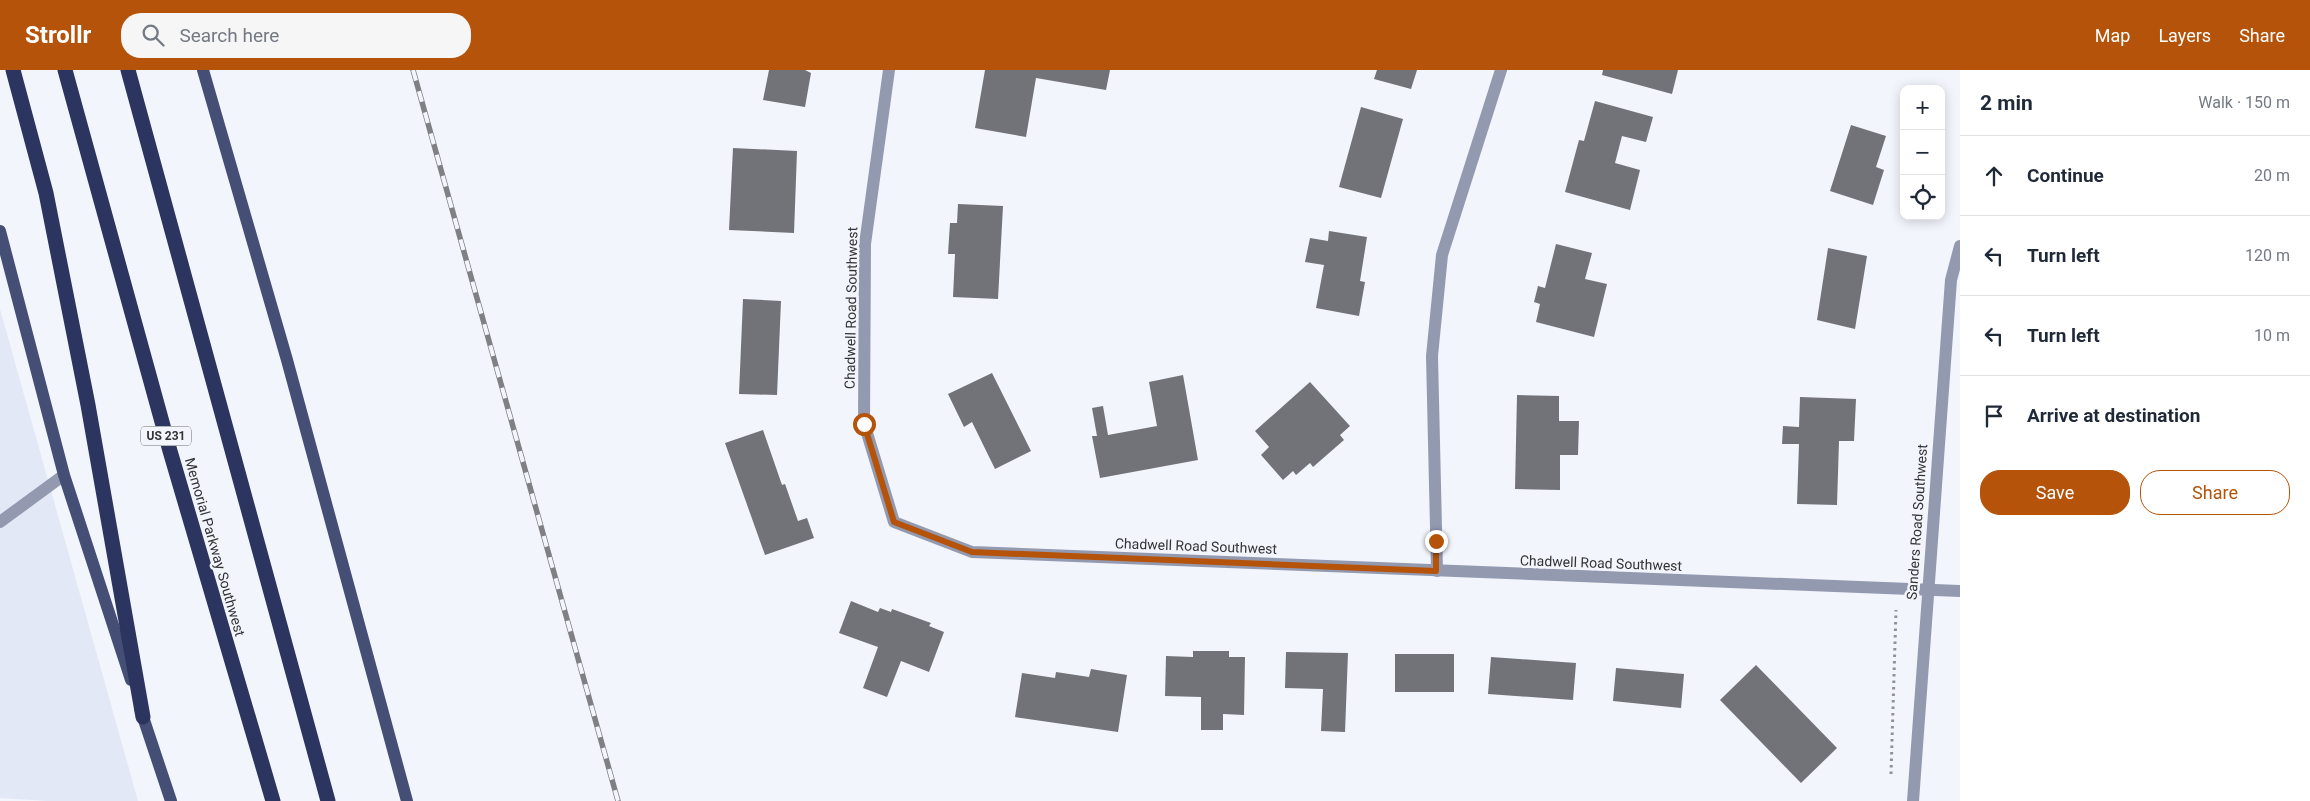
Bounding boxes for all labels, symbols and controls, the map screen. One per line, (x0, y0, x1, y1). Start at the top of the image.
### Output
search box (121, 13, 471, 58)
text: Strollr (25, 21, 91, 49)
icon: search (139, 21, 167, 49)
text: Search here (179, 24, 279, 47)
text: Map (2095, 25, 2130, 46)
text: Layers (2158, 25, 2211, 46)
text: Share (2239, 25, 2285, 46)
map controls (1900, 85, 1945, 220)
button: + (1900, 85, 1945, 130)
text: 2 min (1980, 91, 2033, 115)
text: Walk · 150 m (2198, 93, 2290, 112)
button: − (1900, 130, 1945, 175)
icon: ahead (1980, 162, 2008, 190)
text: Continue (2027, 164, 2104, 187)
text: 20 m (2254, 166, 2290, 185)
button: locate (1900, 175, 1945, 220)
street label: Chadwell Road Southwest (842, 226, 860, 389)
icon: left (1980, 242, 2008, 270)
text: Turn left (2027, 244, 2100, 267)
text: 120 m (2245, 246, 2290, 265)
icon: left (1980, 322, 2008, 350)
text: Turn left (2027, 324, 2100, 347)
text: 10 m (2254, 326, 2290, 345)
icon: arrive (1980, 402, 2008, 430)
text: Arrive at destination (2027, 404, 2200, 427)
route start (853, 413, 876, 436)
road number: US 231 (141, 426, 191, 446)
street label: Sanders Road Southwest (1904, 443, 1930, 600)
street label: Memorial Parkway Southwest (182, 456, 248, 638)
button: Save (1980, 470, 2130, 515)
button: Share (2140, 470, 2290, 515)
route end (1425, 530, 1448, 553)
street label: Chadwell Road Southwest (1115, 535, 1278, 557)
street label: Chadwell Road Southwest (1520, 552, 1683, 574)

